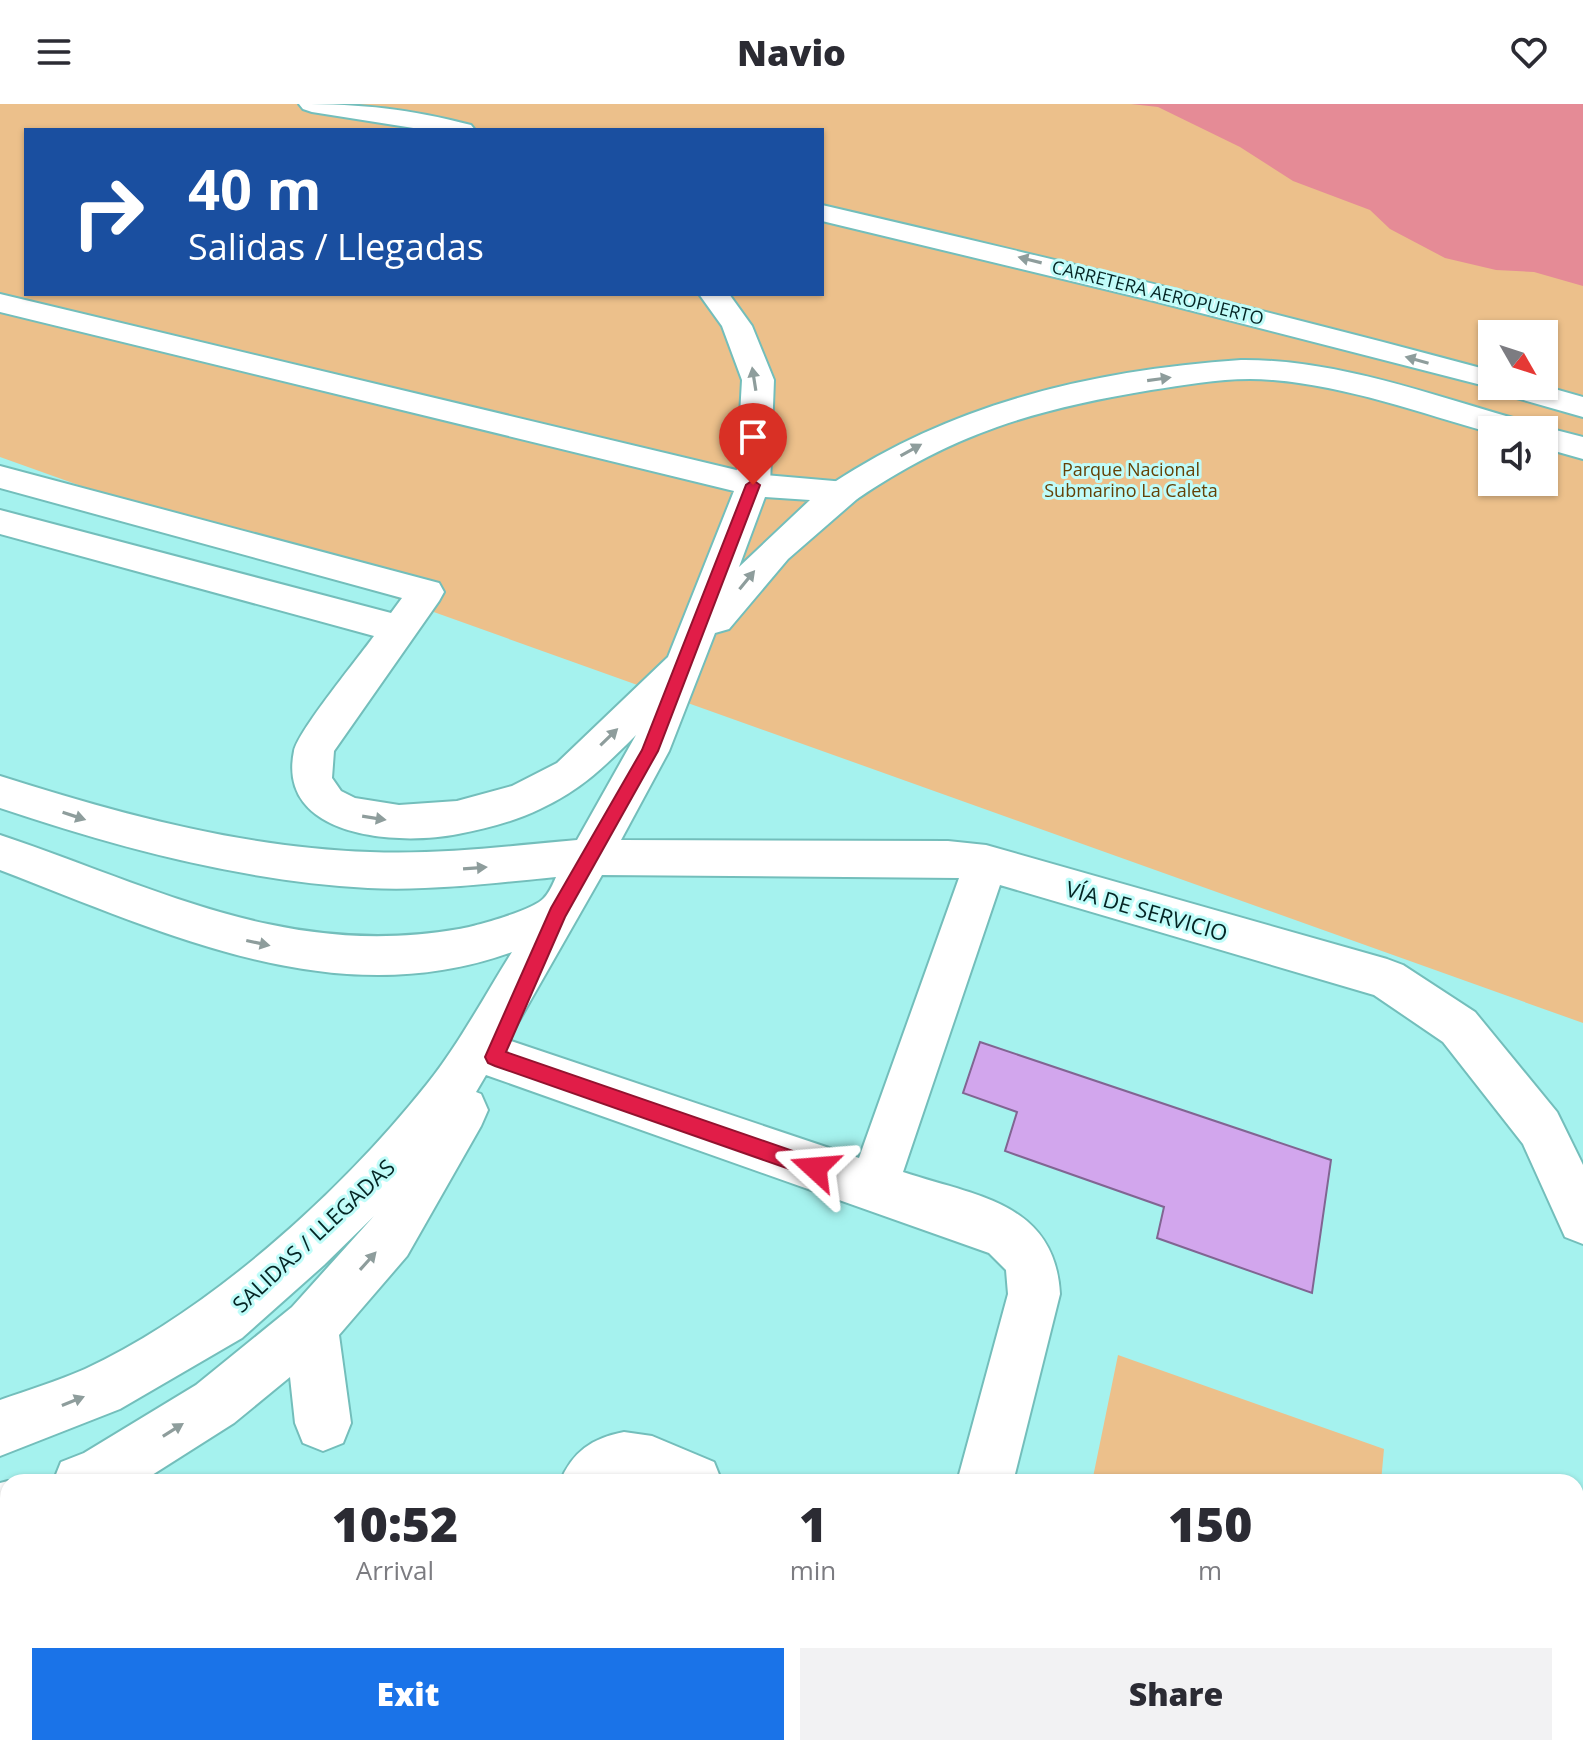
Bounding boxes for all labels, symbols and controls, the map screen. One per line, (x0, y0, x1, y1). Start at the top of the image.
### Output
text: Navio (737, 28, 846, 77)
icon: menu (32, 30, 76, 74)
icon: heart (1507, 30, 1551, 74)
text: 40 m (188, 150, 322, 226)
icon: right (56, 160, 160, 264)
text: Salidas / Llegadas (188, 222, 484, 271)
one-way arrow (1017, 254, 1042, 266)
street label: CARRETERA AEROPUERTO (1050, 254, 1266, 330)
north arrow (1478, 320, 1558, 400)
map controls (1478, 320, 1558, 496)
one-way arrow (1404, 353, 1428, 366)
one-way arrow (748, 367, 760, 392)
one-way arrow (1147, 372, 1172, 385)
pin (719, 403, 787, 485)
icon: arrive (731, 415, 775, 459)
button: sound (1478, 416, 1558, 496)
one-way arrow (900, 443, 922, 457)
park label: Parque Nacional Submarino La Caleta (1044, 457, 1218, 502)
one-way arrow (738, 570, 755, 590)
one-way arrow (599, 728, 618, 747)
one-way arrow (62, 811, 86, 823)
one-way arrow (361, 813, 386, 825)
one-way arrow (463, 861, 488, 874)
street label: VÍA DE SERVICIO (1063, 873, 1231, 947)
one-way arrow (245, 937, 270, 950)
position arrow (773, 1126, 857, 1210)
street label: SALIDAS / LLEGADAS (225, 1152, 401, 1318)
one-way arrow (359, 1252, 377, 1271)
one-way arrow (61, 1394, 85, 1407)
one-way arrow (162, 1423, 184, 1437)
text: 10:52 (332, 1491, 458, 1556)
text: 1 (799, 1491, 827, 1556)
text: 150 (1168, 1491, 1252, 1556)
text: Arrival (356, 1552, 434, 1588)
text: min (790, 1552, 836, 1588)
text: m (1198, 1552, 1222, 1588)
button: Exit (32, 1648, 784, 1740)
button: Share (800, 1648, 1552, 1740)

